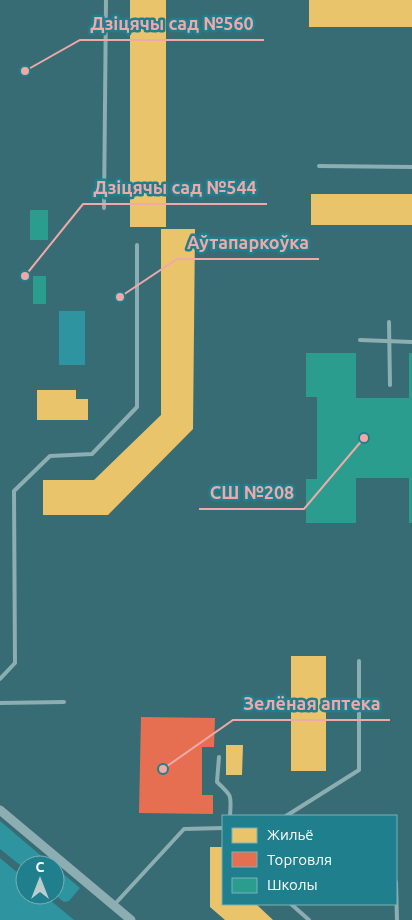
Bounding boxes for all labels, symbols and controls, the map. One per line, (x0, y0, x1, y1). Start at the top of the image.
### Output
callout: Дзіцячы сад №560 (80, 7, 264, 40)
text: Дзіцячы сад №560 (90, 13, 254, 33)
callout: Дзіцячы сад №544 (83, 171, 267, 204)
text: Дзіцячы сад №544 (93, 177, 257, 197)
callout: Аўтапаркоўка (177, 226, 319, 259)
text: Аўтапаркоўка (187, 232, 309, 252)
callout: СШ №208 (199, 476, 304, 509)
text: СШ №208 (210, 482, 294, 502)
callout: Зелёная аптека (233, 687, 390, 720)
text: Зелёная аптека (243, 693, 381, 713)
legend (222, 815, 397, 905)
text: Жильё (267, 826, 314, 843)
text: Торговля (267, 851, 332, 868)
north arrow (15, 855, 65, 905)
text: С (36, 859, 45, 875)
text: Школы (267, 876, 318, 893)

